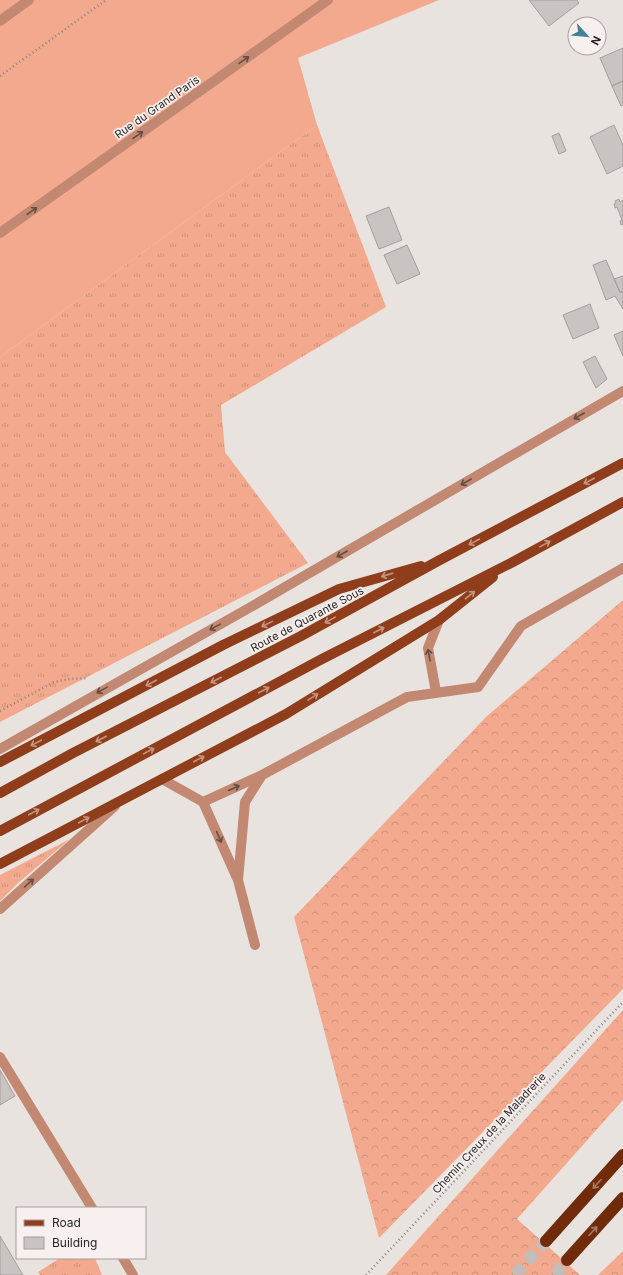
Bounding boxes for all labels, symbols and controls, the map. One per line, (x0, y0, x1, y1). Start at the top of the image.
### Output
north arrow (567, 16, 607, 56)
text: N (588, 34, 604, 47)
one-way arrow (238, 56, 249, 64)
street label: Rue du Grand Paris (112, 72, 202, 141)
one-way arrow (132, 131, 143, 139)
one-way arrow (26, 207, 37, 215)
one-way arrow (573, 413, 585, 421)
one-way arrow (460, 478, 472, 486)
one-way arrow (583, 478, 595, 485)
one-way arrow (468, 539, 480, 546)
one-way arrow (539, 540, 551, 547)
one-way arrow (336, 550, 348, 558)
one-way arrow (381, 572, 394, 579)
street label: Route de Quarante Sous (248, 583, 366, 655)
one-way arrow (464, 591, 475, 600)
one-way arrow (325, 617, 337, 625)
one-way arrow (261, 621, 273, 628)
one-way arrow (209, 623, 221, 631)
one-way arrow (373, 626, 385, 633)
one-way arrow (425, 649, 433, 662)
one-way arrow (211, 676, 223, 684)
one-way arrow (145, 680, 157, 687)
one-way arrow (258, 686, 270, 693)
one-way arrow (96, 687, 108, 695)
one-way arrow (307, 693, 319, 701)
one-way arrow (95, 736, 107, 743)
one-way arrow (30, 740, 42, 748)
one-way arrow (143, 747, 155, 755)
one-way arrow (193, 755, 205, 763)
one-way arrow (228, 784, 240, 791)
one-way arrow (28, 808, 40, 816)
one-way arrow (78, 816, 90, 823)
one-way arrow (216, 831, 223, 843)
one-way arrow (23, 878, 34, 887)
street label: Chemin Creux de la Maladrerie (429, 1070, 549, 1196)
one-way arrow (592, 1179, 602, 1189)
legend (16, 1207, 146, 1259)
text: Road (52, 1215, 81, 1230)
one-way arrow (589, 1226, 598, 1236)
text: Building (52, 1235, 97, 1250)

